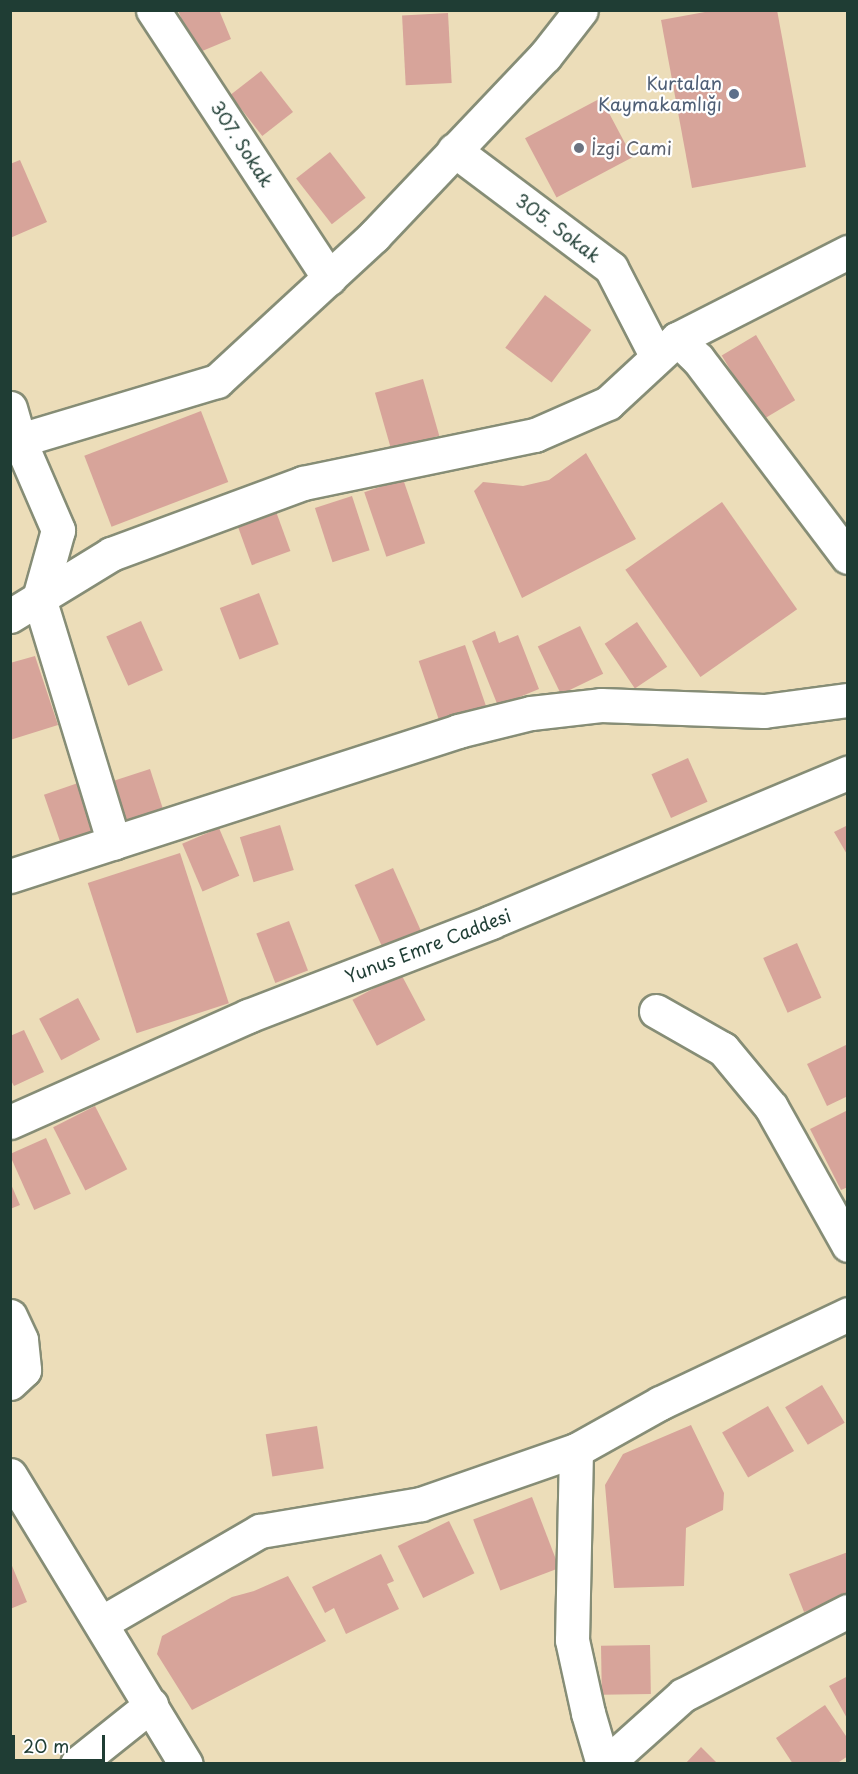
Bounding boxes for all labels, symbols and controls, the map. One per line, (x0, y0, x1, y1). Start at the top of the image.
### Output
place label: Kurtalan Kaymakamlığı (598, 73, 722, 116)
marker: Kurtalan Kaymakamlığı (727, 87, 741, 101)
street label: 307. Sokak (206, 97, 278, 191)
place label: İzgi Cami (591, 137, 672, 159)
marker: İzgi Cami (572, 141, 586, 155)
street label: 305. Sokak (511, 189, 605, 267)
street label: Yunus Emre Caddesi (343, 905, 513, 987)
scale bar (15, 1723, 108, 1761)
text: 20 m (23, 1732, 69, 1759)

